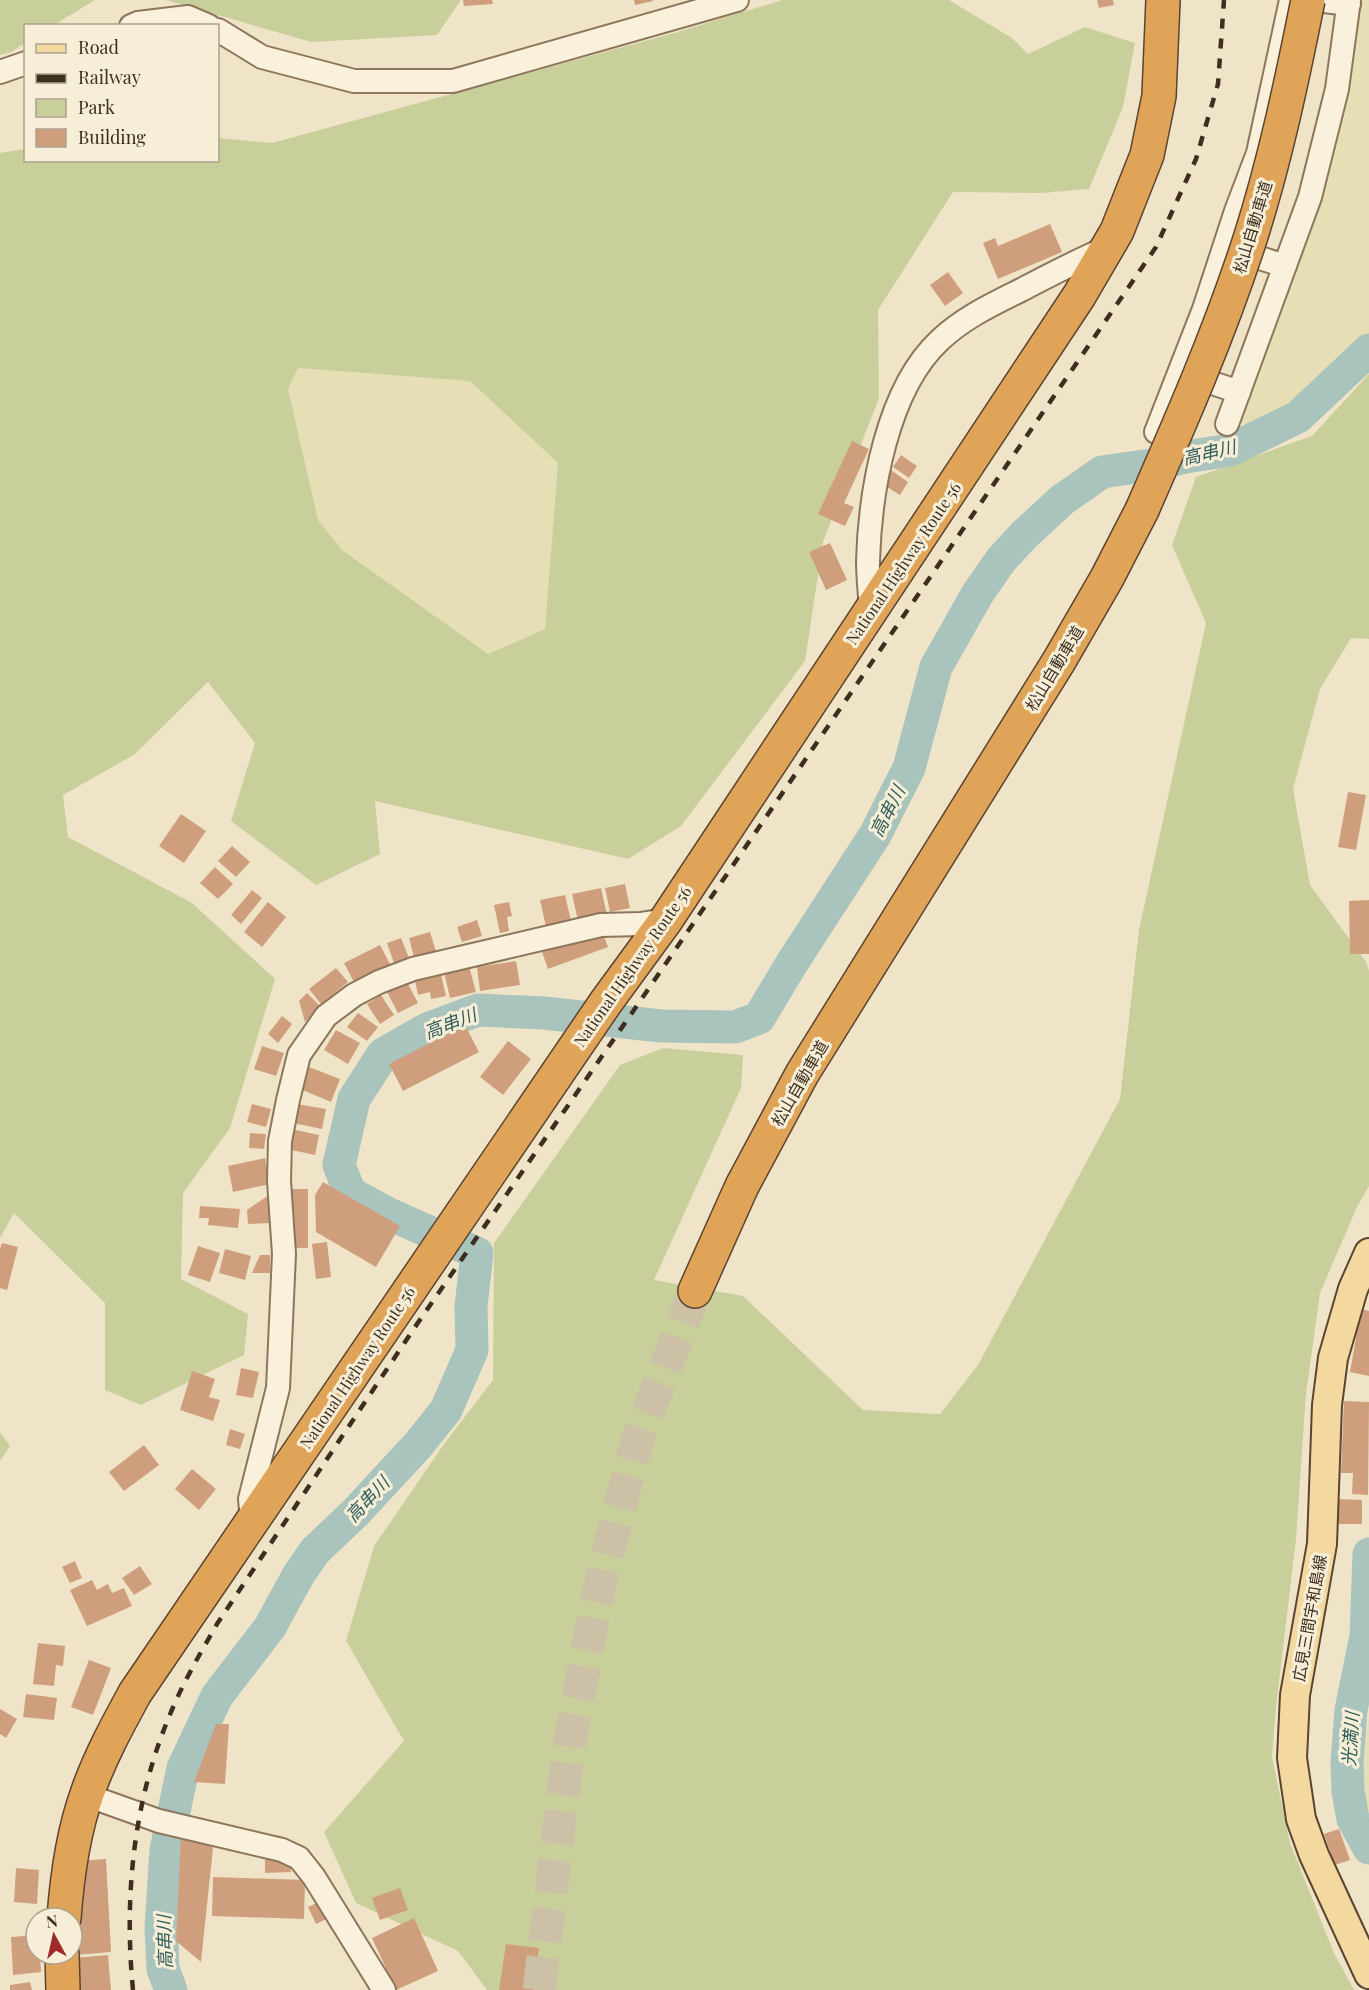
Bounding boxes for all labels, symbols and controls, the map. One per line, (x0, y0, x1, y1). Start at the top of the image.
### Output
legend (24, 24, 219, 162)
text: Road (78, 35, 119, 59)
text: Railway (78, 65, 141, 89)
text: Park (78, 95, 115, 119)
text: Building (78, 125, 146, 149)
street label: 松山自動車道 (1228, 178, 1276, 276)
water label: 高串川 (1180, 434, 1240, 470)
street label: National Highway Route 56 (841, 478, 965, 648)
street label: 松山自動車道 (1020, 621, 1088, 715)
water label: 高串川 (864, 780, 911, 841)
street label: National Highway Route 56 (568, 882, 696, 1050)
water label: 高串川 (420, 1001, 481, 1044)
street label: 松山自動車道 (766, 1036, 832, 1130)
street label: National Highway Route 56 (295, 1282, 419, 1452)
water label: 高串川 (340, 1470, 396, 1527)
street label: 広見三間宇和島線 (1288, 1553, 1330, 1683)
water label: 光満川 (1336, 1709, 1364, 1767)
north arrow (24, 1906, 84, 1966)
text: N (45, 1909, 59, 1932)
water label: 高串川 (151, 1913, 177, 1969)

